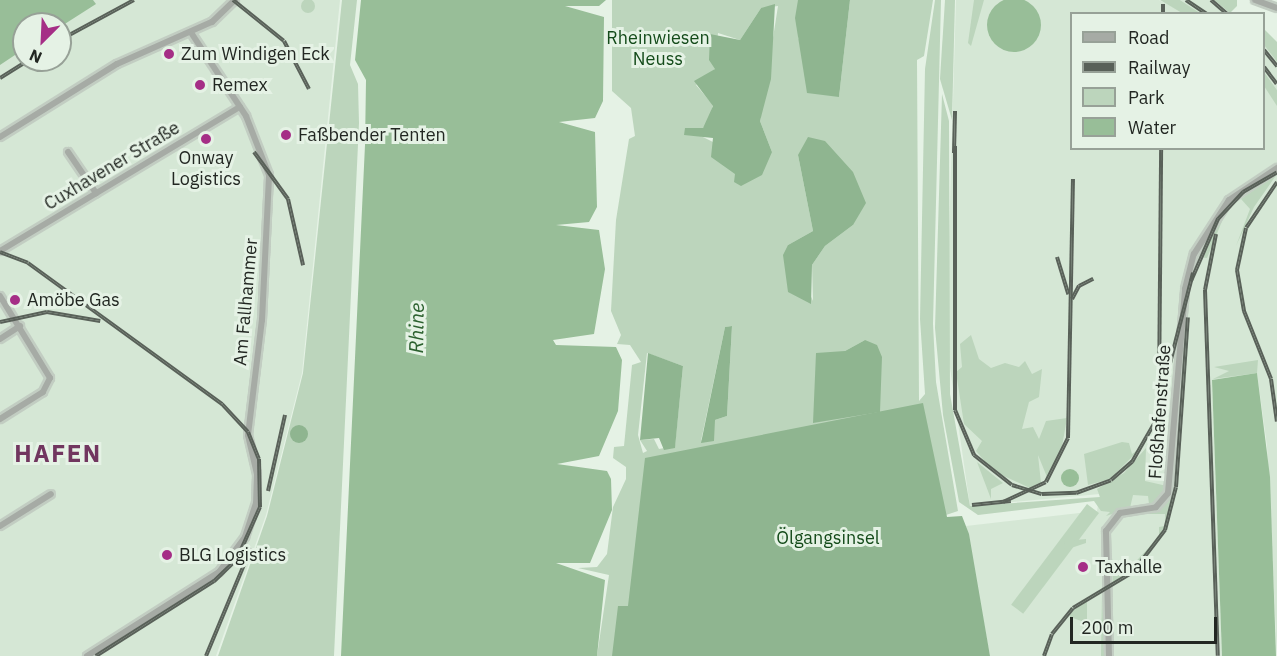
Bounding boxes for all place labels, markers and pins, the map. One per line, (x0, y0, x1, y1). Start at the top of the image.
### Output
place label: Zum Windigen Eck (181, 43, 330, 65)
marker: Zum Windigen Eck (162, 47, 176, 61)
place label: Remex (212, 74, 268, 96)
marker: Remex (193, 78, 207, 92)
place label: Faßbender Tenten (298, 124, 446, 146)
marker: Faßbender Tenten (279, 128, 293, 142)
marker: Onway Logistics (199, 132, 213, 146)
place label: Onway Logistics (171, 148, 241, 190)
place label: Amöbe Gas (27, 289, 120, 311)
marker: Amöbe Gas (8, 293, 22, 307)
place label: BLG Logistics (179, 544, 286, 566)
marker: BLG Logistics (160, 548, 174, 562)
place label: Taxhalle (1095, 556, 1162, 578)
marker: Taxhalle (1076, 560, 1090, 574)

